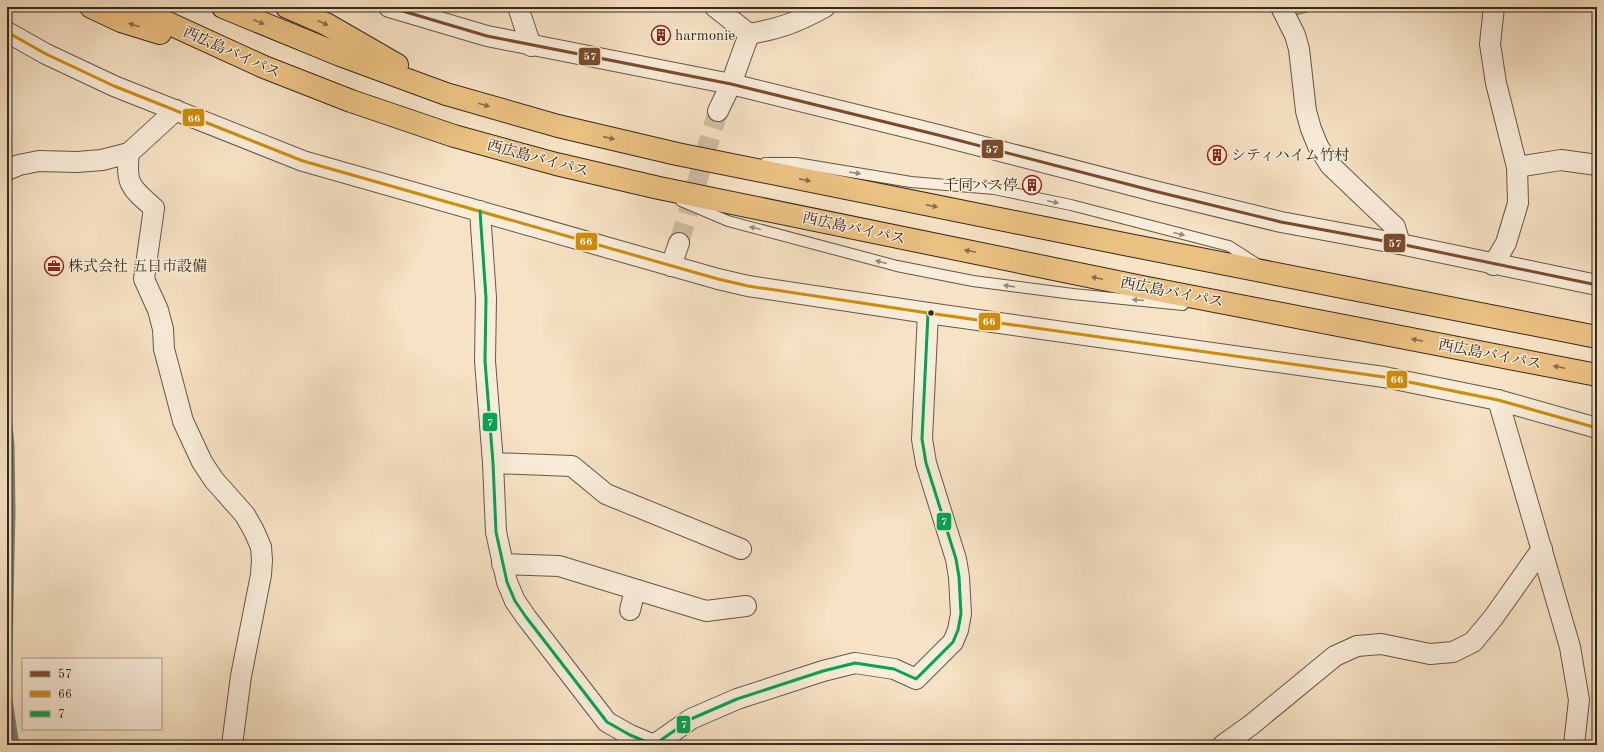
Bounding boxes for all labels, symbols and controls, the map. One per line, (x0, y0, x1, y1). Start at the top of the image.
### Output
one-way arrow (253, 20, 265, 26)
one-way arrow (317, 20, 329, 26)
one-way arrow (127, 22, 139, 28)
street label: 西広島バイパス (181, 23, 283, 82)
building icon: harmonie (650, 24, 672, 46)
place label: harmonie (675, 29, 735, 44)
line badge: 57 (578, 47, 601, 66)
text: 57 (584, 52, 596, 63)
one-way arrow (478, 102, 490, 108)
line badge: 66 (182, 108, 205, 127)
text: 66 (188, 114, 200, 125)
one-way arrow (603, 136, 615, 142)
street label: 西広島バイパス (485, 137, 591, 180)
line badge: 57 (981, 139, 1004, 159)
building icon: シティハイム竹村 (1206, 144, 1228, 166)
text: 57 (986, 145, 998, 156)
place label: シティハイム竹村 (1231, 147, 1350, 164)
one-way arrow (849, 170, 861, 176)
building icon: 千同バス停 (1021, 174, 1043, 196)
one-way arrow (799, 177, 811, 183)
place label: 千同バス停 (943, 177, 1018, 194)
one-way arrow (1047, 199, 1059, 205)
one-way arrow (926, 203, 938, 209)
street label: 西広島バイパス (801, 209, 907, 248)
one-way arrow (749, 225, 762, 231)
one-way arrow (1173, 231, 1185, 237)
line badge: 66 (575, 232, 598, 251)
line badge: 57 (1383, 233, 1406, 253)
text: 66 (580, 237, 592, 248)
text: 57 (1389, 239, 1401, 250)
one-way arrow (964, 248, 976, 254)
office icon: 株式会社 五日市設備 (43, 255, 65, 277)
place label: 株式会社 五日市設備 (68, 258, 207, 275)
one-way arrow (875, 259, 887, 265)
one-way arrow (1091, 274, 1103, 280)
street label: 西広島バイパス (1119, 274, 1225, 311)
one-way arrow (1003, 283, 1015, 289)
one-way arrow (1132, 297, 1144, 304)
unlabelled marker (926, 308, 936, 318)
line badge: 66 (978, 312, 1001, 331)
text: 66 (983, 317, 995, 328)
one-way arrow (1411, 336, 1423, 342)
street label: 西広島バイパス (1437, 336, 1543, 373)
one-way arrow (1553, 364, 1565, 370)
line badge: 66 (1386, 370, 1408, 389)
text: 66 (1391, 375, 1403, 386)
line badge: 7 (482, 412, 498, 432)
text: 7 (487, 418, 493, 429)
line badge: 7 (936, 512, 952, 531)
text: 7 (941, 517, 947, 528)
legend (22, 658, 162, 730)
text: 57 (58, 668, 72, 681)
text: 66 (58, 689, 72, 701)
text: 7 (58, 709, 65, 721)
line badge: 7 (676, 715, 691, 734)
text: 7 (681, 720, 687, 731)

